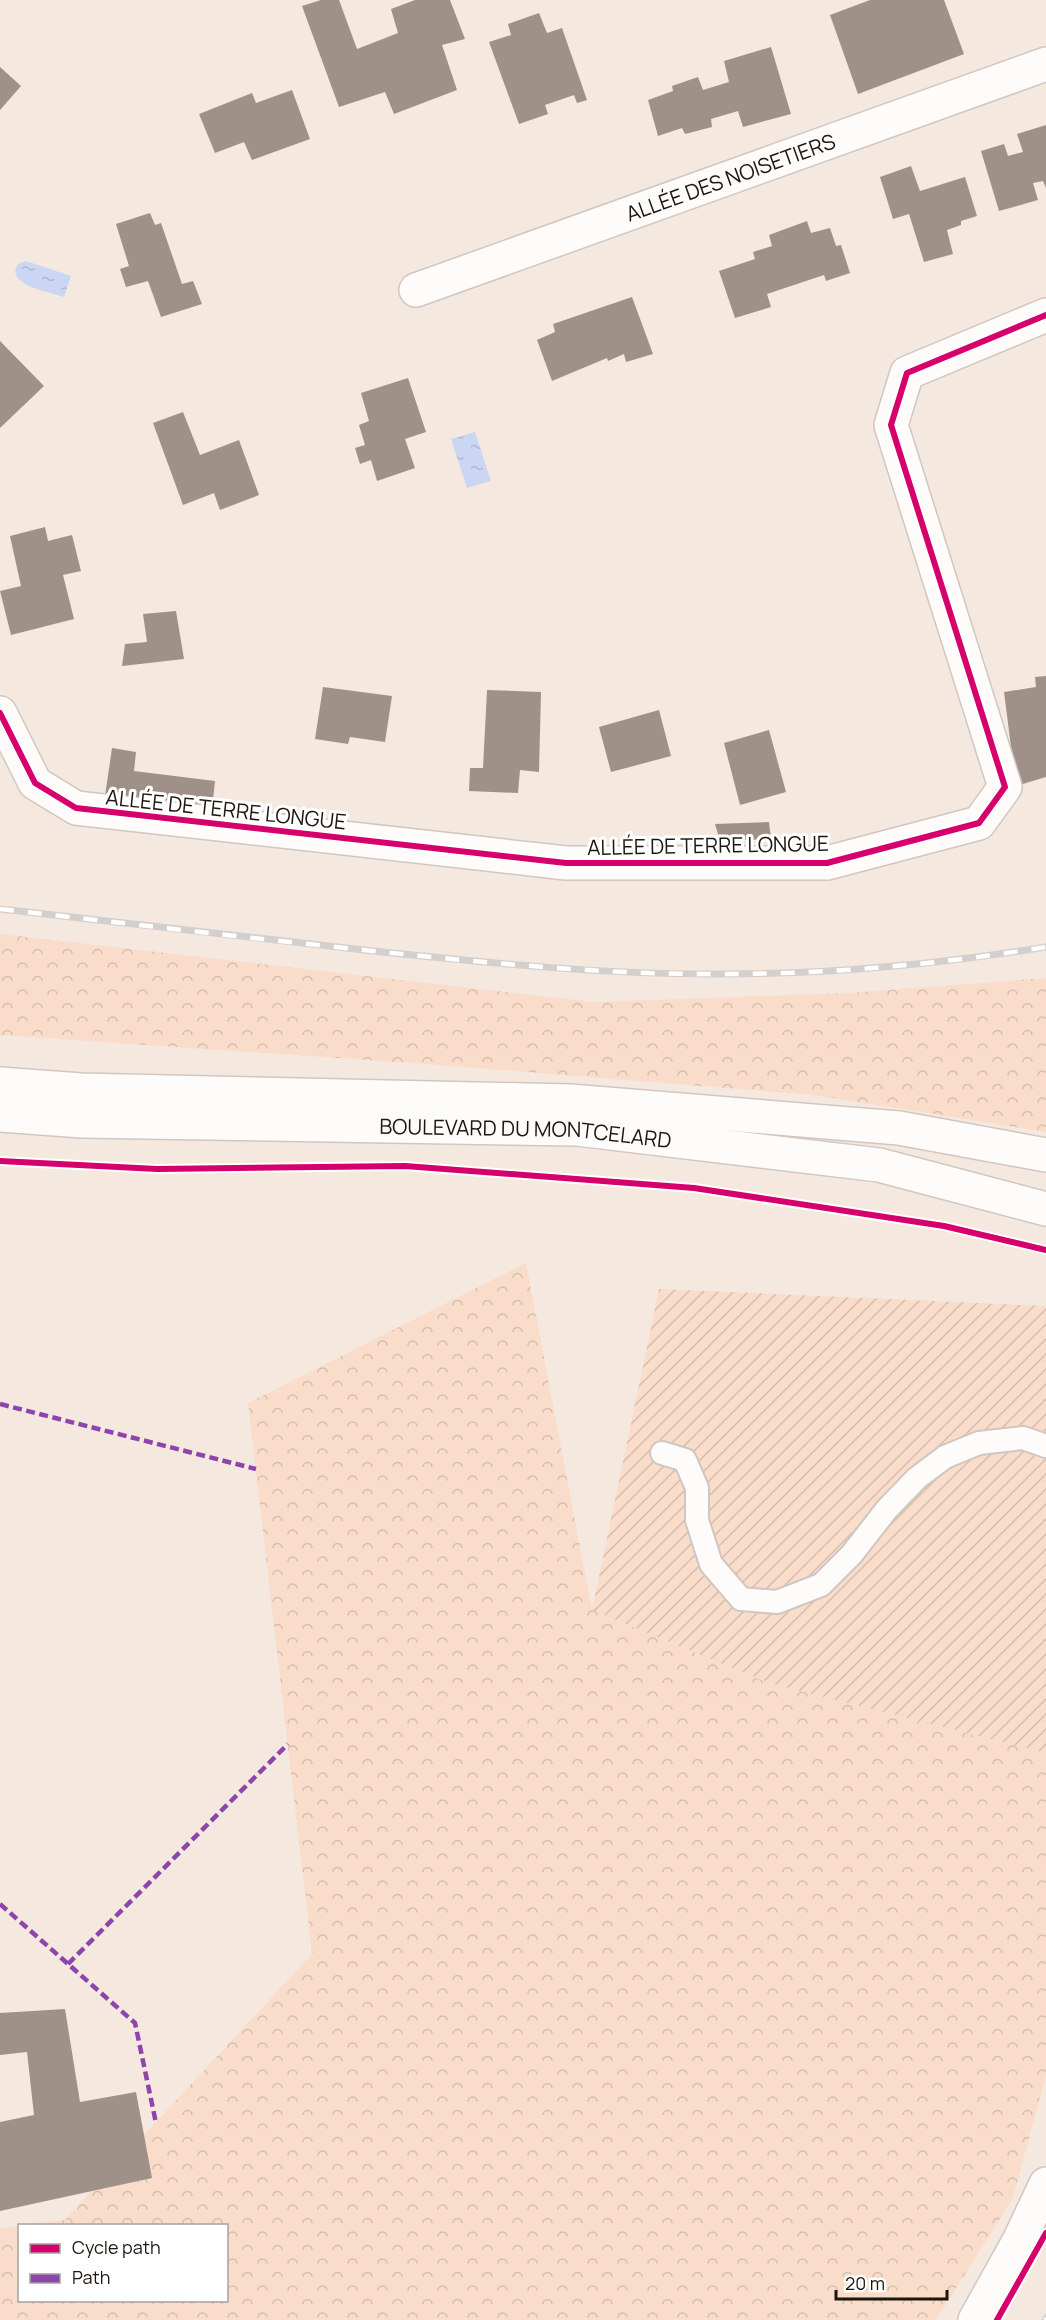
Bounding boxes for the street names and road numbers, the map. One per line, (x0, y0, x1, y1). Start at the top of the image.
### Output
street label: ALLÉE DES NOISETIERS (622, 127, 839, 228)
street label: ALLÉE DE TERRE LONGUE (104, 782, 348, 836)
street label: ALLÉE DE TERRE LONGUE (587, 829, 829, 861)
street label: BOULEVARD DU MONTCELARD (379, 1112, 673, 1154)

